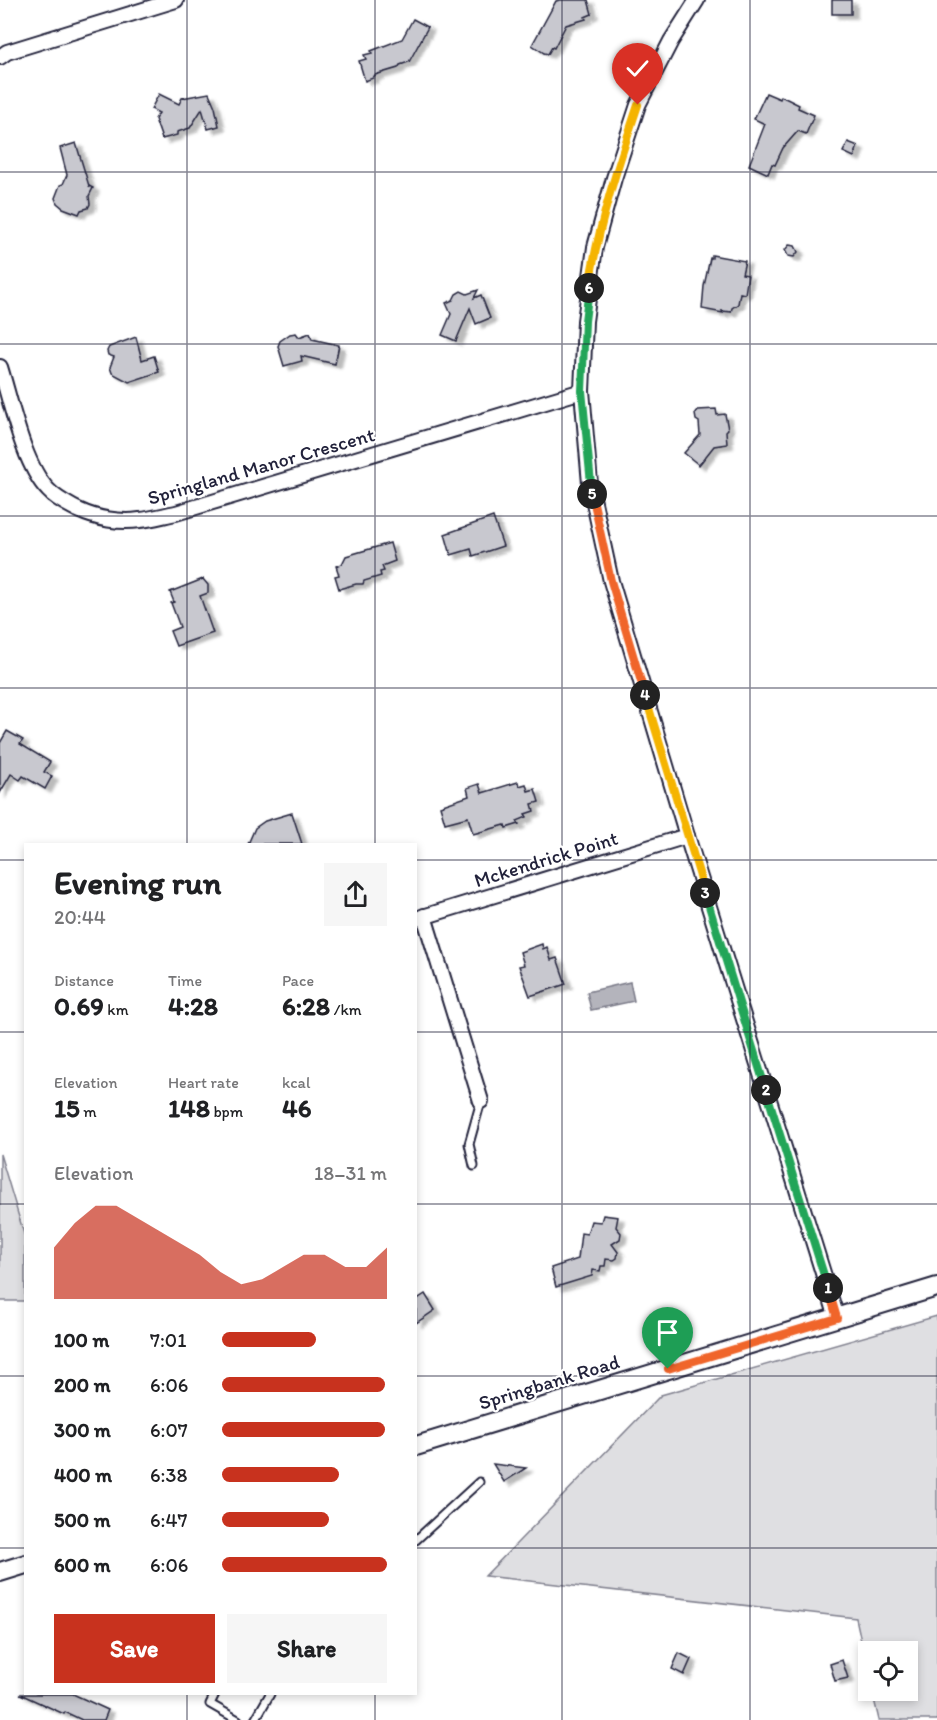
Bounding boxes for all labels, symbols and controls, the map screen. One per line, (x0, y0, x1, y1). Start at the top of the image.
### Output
pin (612, 43, 663, 105)
icon: check (621, 52, 654, 85)
pin: 6 (574, 273, 604, 303)
text: 6 (585, 278, 593, 297)
street label: Springland Manor Crescent (145, 422, 378, 510)
pin: 5 (577, 479, 607, 509)
text: 5 (588, 484, 596, 503)
pin: 4 (630, 680, 660, 710)
text: 4 (640, 685, 650, 704)
street label: Mckendrick Point (471, 826, 621, 892)
text: Evening run (54, 863, 221, 902)
button: share (324, 863, 387, 926)
pin: 3 (690, 878, 720, 908)
text: 3 (701, 883, 709, 902)
text: 20:44 (54, 905, 106, 929)
text: Distance (54, 971, 114, 990)
text: Time (168, 971, 202, 990)
text: Pace (282, 971, 314, 990)
text: 0.69 (54, 990, 104, 1022)
text: 4:28 (168, 990, 218, 1022)
text: 6:28 (282, 990, 330, 1022)
text: km (104, 1000, 129, 1019)
text: /km (330, 1000, 362, 1019)
text: Elevation (54, 1073, 118, 1092)
text: Heart rate (168, 1073, 239, 1092)
text: kcal (282, 1073, 310, 1092)
pin: 2 (751, 1075, 781, 1105)
text: 2 (762, 1080, 770, 1099)
text: 15 (54, 1092, 80, 1124)
text: 148 (168, 1092, 210, 1124)
text: 46 (282, 1092, 311, 1124)
text: m (80, 1102, 97, 1121)
text: bpm (210, 1102, 243, 1121)
text: Elevation (54, 1161, 133, 1185)
text: 18–31 m (314, 1161, 387, 1185)
pin: 1 (813, 1273, 843, 1303)
text: 1 (824, 1278, 832, 1297)
pin (642, 1307, 693, 1369)
icon: arrive (651, 1316, 684, 1349)
text: 100 m (54, 1328, 109, 1352)
text: 7:01 (150, 1328, 186, 1352)
street label: Springbank Road (476, 1349, 623, 1415)
text: 200 m (54, 1373, 110, 1397)
text: 6:06 (150, 1373, 188, 1397)
text: 300 m (54, 1418, 111, 1442)
text: 6:07 (150, 1418, 188, 1442)
text: 400 m (54, 1463, 112, 1487)
text: 6:38 (150, 1463, 187, 1487)
text: 500 m (54, 1508, 110, 1532)
text: 6:47 (150, 1508, 187, 1532)
text: 600 m (54, 1553, 111, 1577)
text: 6:06 (150, 1553, 188, 1577)
button: Save (54, 1614, 215, 1683)
button: Share (227, 1614, 387, 1683)
map controls (858, 1641, 918, 1701)
button: locate (858, 1641, 918, 1701)

